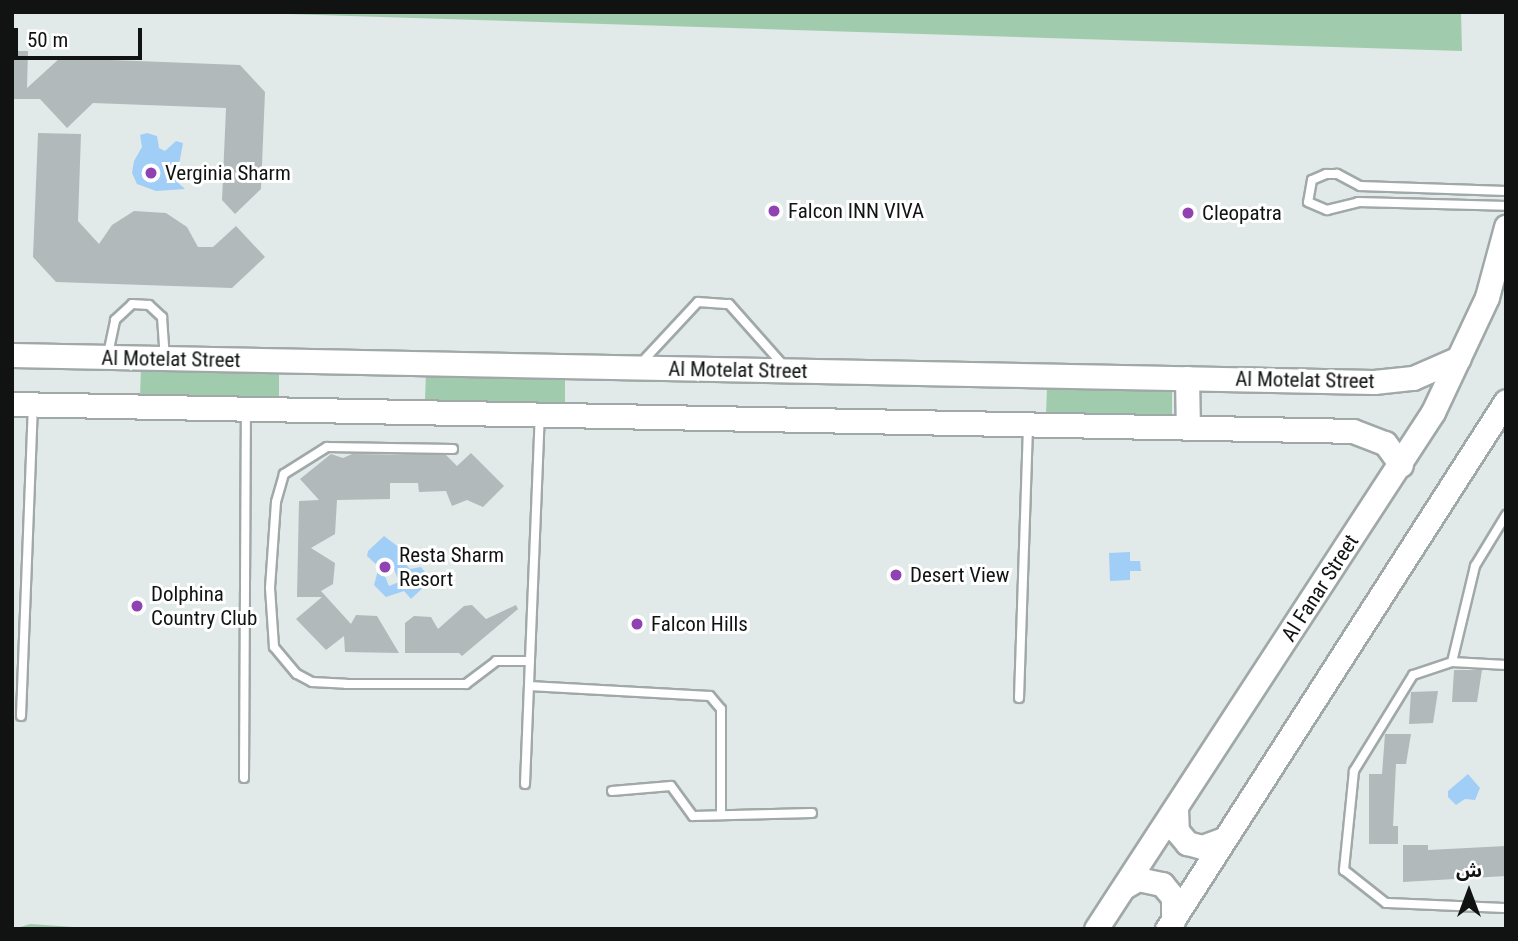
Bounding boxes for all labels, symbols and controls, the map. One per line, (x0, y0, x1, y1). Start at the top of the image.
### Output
scale bar (18, 14, 145, 58)
text: 50 m (27, 28, 68, 52)
place label: Verginia Sharm (165, 160, 291, 186)
marker: Verginia Sharm (143, 165, 159, 181)
place label: Falcon INN VIVA (788, 198, 924, 224)
place label: Cleopatra (1202, 200, 1282, 226)
marker: Falcon INN VIVA (766, 203, 782, 219)
marker: Cleopatra (1180, 205, 1196, 221)
street label: Al Motelat Street (101, 345, 241, 373)
street label: Al Motelat Street (668, 356, 808, 384)
street label: Al Motelat Street (1235, 366, 1375, 394)
street label: Al Fanar Street (1276, 530, 1364, 646)
place label: Resta Sharm Resort (399, 542, 504, 592)
marker: Resta Sharm Resort (377, 559, 393, 575)
place label: Desert View (910, 562, 1009, 588)
marker: Desert View (888, 567, 904, 583)
place label: Dolphina Country Club (151, 581, 257, 631)
marker: Dolphina Country Club (129, 598, 145, 614)
place label: Falcon Hills (651, 611, 748, 637)
marker: Falcon Hills (629, 616, 645, 632)
north arrow (1434, 857, 1504, 927)
text: ش (1456, 859, 1482, 882)

